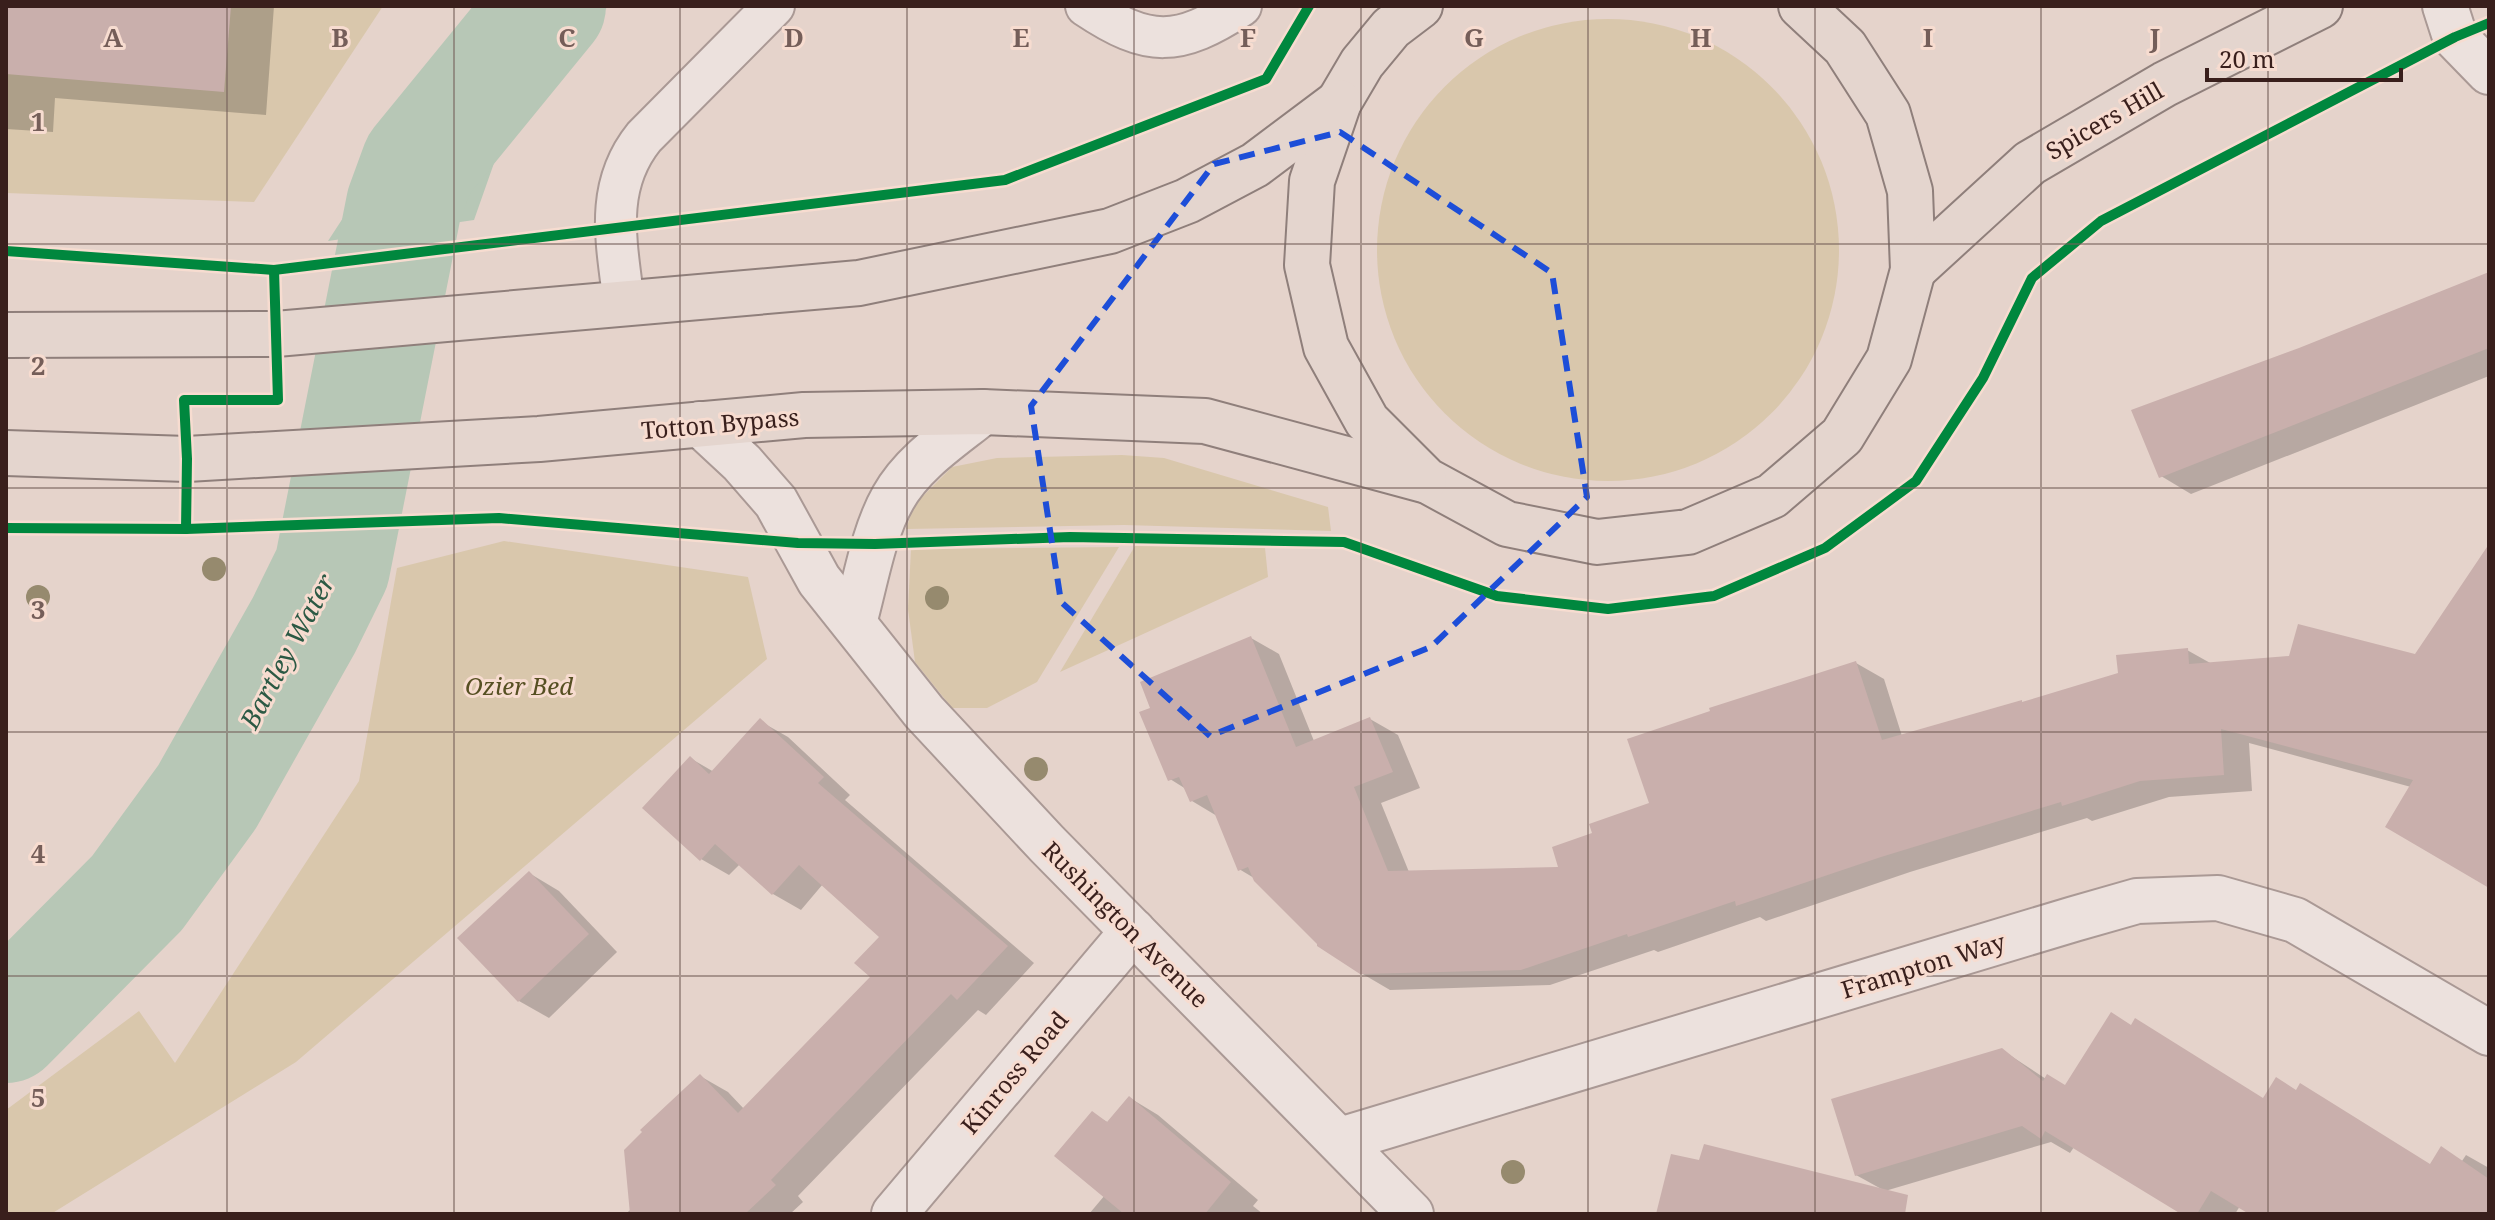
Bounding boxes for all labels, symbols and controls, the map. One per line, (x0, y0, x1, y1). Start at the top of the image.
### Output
text: A (103, 19, 123, 55)
text: B (331, 19, 349, 55)
text: C (558, 19, 576, 55)
text: D (784, 19, 804, 55)
text: E (1013, 19, 1030, 55)
text: F (1240, 19, 1256, 55)
text: G (1464, 19, 1484, 55)
text: H (1690, 19, 1712, 55)
text: I (1923, 19, 1933, 55)
text: J (2149, 19, 2160, 55)
scale bar (2207, 32, 2401, 82)
text: 20 m (2219, 42, 2275, 75)
street label: Spicers Hill (2039, 73, 2169, 167)
text: 1 (31, 103, 45, 139)
text: 2 (31, 347, 45, 383)
street label: Totton Bypass (640, 400, 800, 446)
water label: Bartley Water (231, 567, 343, 736)
text: 3 (31, 591, 45, 627)
park label: Ozier Bed (465, 669, 573, 702)
street label: Rushington Avenue (1036, 834, 1216, 1014)
text: 4 (31, 835, 46, 871)
street label: Frampton Way (1837, 924, 2010, 1006)
street label: Kinross Road (953, 1003, 1075, 1140)
text: 5 (31, 1079, 45, 1115)

